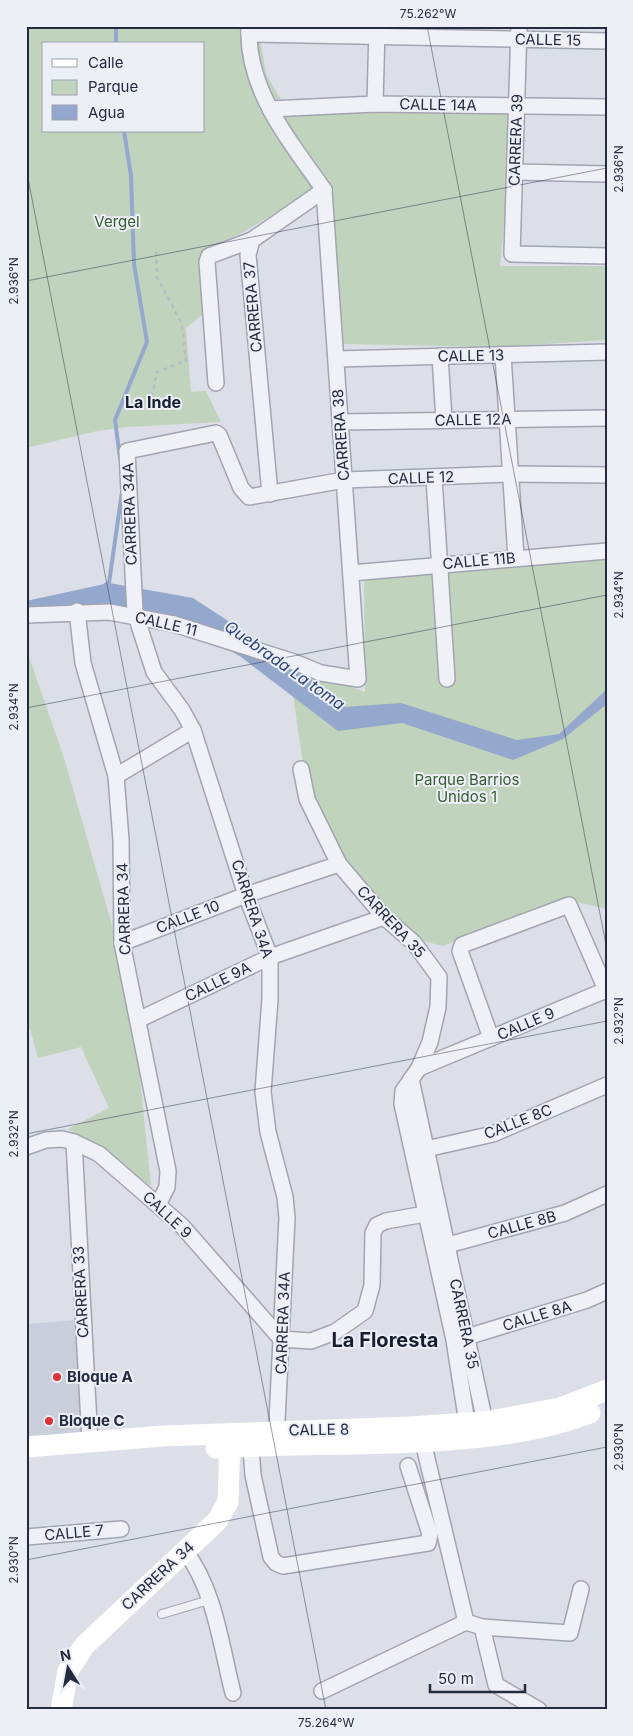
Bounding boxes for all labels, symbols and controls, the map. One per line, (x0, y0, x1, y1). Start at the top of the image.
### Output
text: 75.262°W (400, 6, 456, 21)
street label: CALLE 15 (515, 29, 581, 50)
legend (42, 42, 205, 132)
text: Calle (88, 53, 123, 72)
text: Parque (88, 77, 138, 96)
street label: CALLE 14A (399, 94, 477, 115)
street label: CARRERA 39 (504, 94, 527, 186)
text: Agua (88, 103, 125, 122)
text: 2.936°N (611, 145, 626, 193)
park label: Vergel (94, 212, 140, 231)
text: 2.936°N (6, 257, 21, 305)
street label: CARRERA 37 (239, 261, 266, 353)
street label: CALLE 13 (438, 345, 504, 366)
street label: CARRERA 38 (328, 388, 353, 482)
district label: La Inde (125, 392, 181, 412)
street label: CALLE 12A (434, 409, 512, 430)
street label: CARRERA 34A (118, 462, 141, 566)
street label: CALLE 12 (387, 467, 455, 488)
street label: CALLE 11B (442, 548, 516, 573)
text: 2.934°N (611, 571, 626, 619)
street label: CALLE 11 (133, 607, 199, 640)
water label: Quebrada La toma (221, 616, 349, 714)
text: 2.934°N (6, 683, 21, 731)
park label: Parque Barrios Unidos 1 (415, 770, 520, 806)
street label: CARRERA 34A (228, 857, 277, 961)
street label: CARRERA 34 (112, 862, 135, 956)
street label: CARRERA 35 (353, 882, 430, 962)
street label: CALLE 10 (153, 896, 222, 937)
street label: CALLE 9A (182, 957, 254, 1006)
text: 2.932°N (611, 997, 626, 1045)
street label: CALLE 9 (494, 1003, 557, 1044)
street label: CALLE 8C (481, 1100, 555, 1143)
text: 2.932°N (6, 1110, 21, 1158)
street label: CALLE 9 (139, 1187, 196, 1242)
street label: CALLE 8B (485, 1206, 558, 1243)
street label: CARRERA 33 (69, 1246, 92, 1339)
street label: CARRERA 34A (271, 1271, 294, 1375)
street label: CARRERA 35 (446, 1277, 483, 1371)
street label: CALLE 8A (500, 1296, 574, 1335)
district label: La Floresta (332, 1328, 438, 1352)
place label: Bloque A (67, 1367, 133, 1386)
marker: Bloque A (51, 1371, 63, 1383)
place label: Bloque C (59, 1411, 125, 1430)
marker: Bloque C (43, 1415, 55, 1427)
street label: CALLE 8 (289, 1419, 349, 1440)
text: 2.930°N (611, 1423, 626, 1471)
street label: CALLE 7 (43, 1520, 105, 1545)
text: 2.930°N (6, 1536, 21, 1584)
street label: CARRERA 34 (117, 1537, 198, 1614)
north arrow (42, 1644, 92, 1694)
text: N (59, 1645, 72, 1664)
scale bar (430, 1661, 526, 1693)
text: 50 m (438, 1669, 474, 1688)
text: 75.264°W (298, 1715, 355, 1730)

